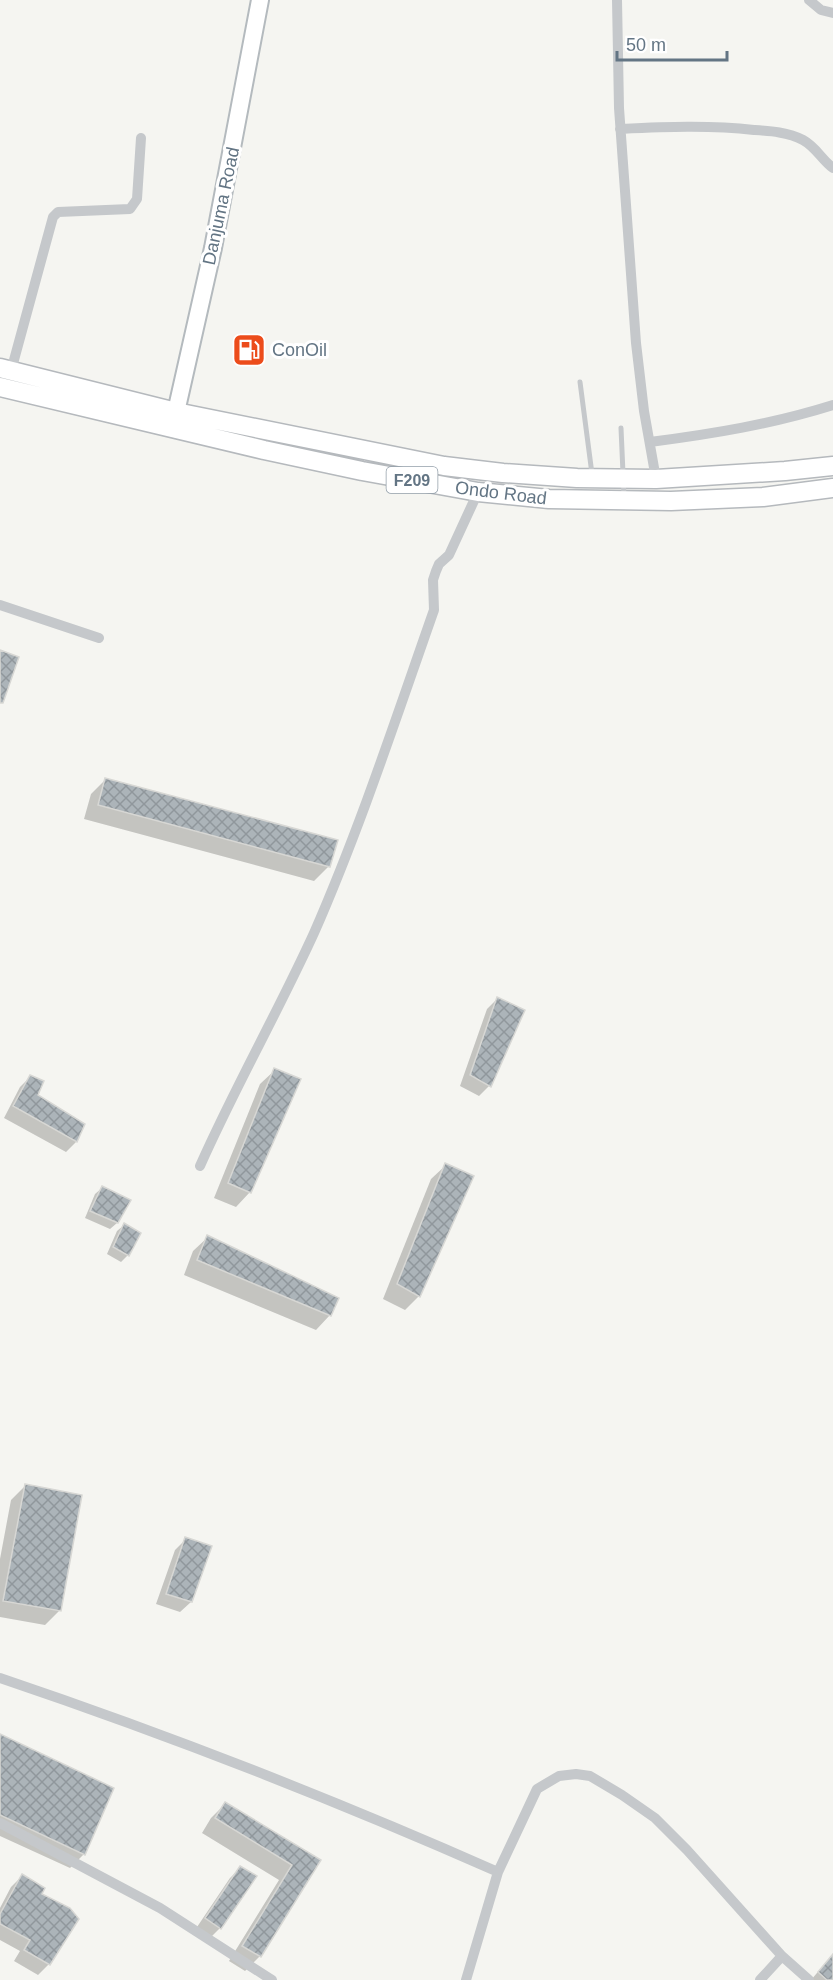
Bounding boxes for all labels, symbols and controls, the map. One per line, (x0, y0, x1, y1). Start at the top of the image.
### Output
scale bar (617, 24, 726, 62)
text: 50 m (626, 35, 666, 55)
street label: Danjuma Road (199, 145, 243, 267)
fuel station icon: ConOil (231, 332, 267, 368)
place label: ConOil (272, 340, 327, 360)
road number: F209 (386, 467, 438, 493)
street label: Ondo Road (454, 477, 548, 509)

